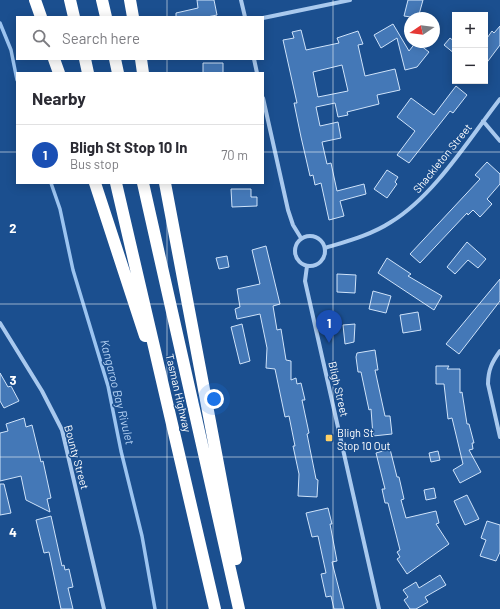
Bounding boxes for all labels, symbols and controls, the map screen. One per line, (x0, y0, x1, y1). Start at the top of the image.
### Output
north arrow (404, 12, 440, 48)
map controls (452, 12, 488, 84)
button: + (452, 12, 488, 48)
search box (16, 16, 264, 60)
icon: search (30, 27, 52, 49)
text: Search here (62, 29, 140, 47)
button: − (452, 48, 488, 84)
text: Nearby (32, 88, 86, 108)
street label: Shackleton Street (410, 121, 474, 195)
text: Bligh St Stop 10 In (70, 138, 187, 156)
text: 1 (43, 147, 47, 163)
text: 70 m (221, 147, 248, 163)
text: Bus stop (70, 156, 119, 172)
text: 2 (9, 220, 17, 236)
pin: 1 (316, 310, 342, 343)
water label: Kangaroo Bay Rivulet (98, 338, 138, 447)
street label: Tasman Highway (164, 353, 194, 433)
street label: Bligh Street (326, 360, 352, 418)
text: 3 (9, 372, 17, 388)
your location (204, 389, 224, 409)
street label: Bounty Street (62, 423, 92, 491)
place label: Bligh St Stop 10 Out (337, 426, 391, 452)
marker: Bligh St Stop 10 Out (324, 433, 334, 443)
text: 4 (9, 524, 17, 540)

